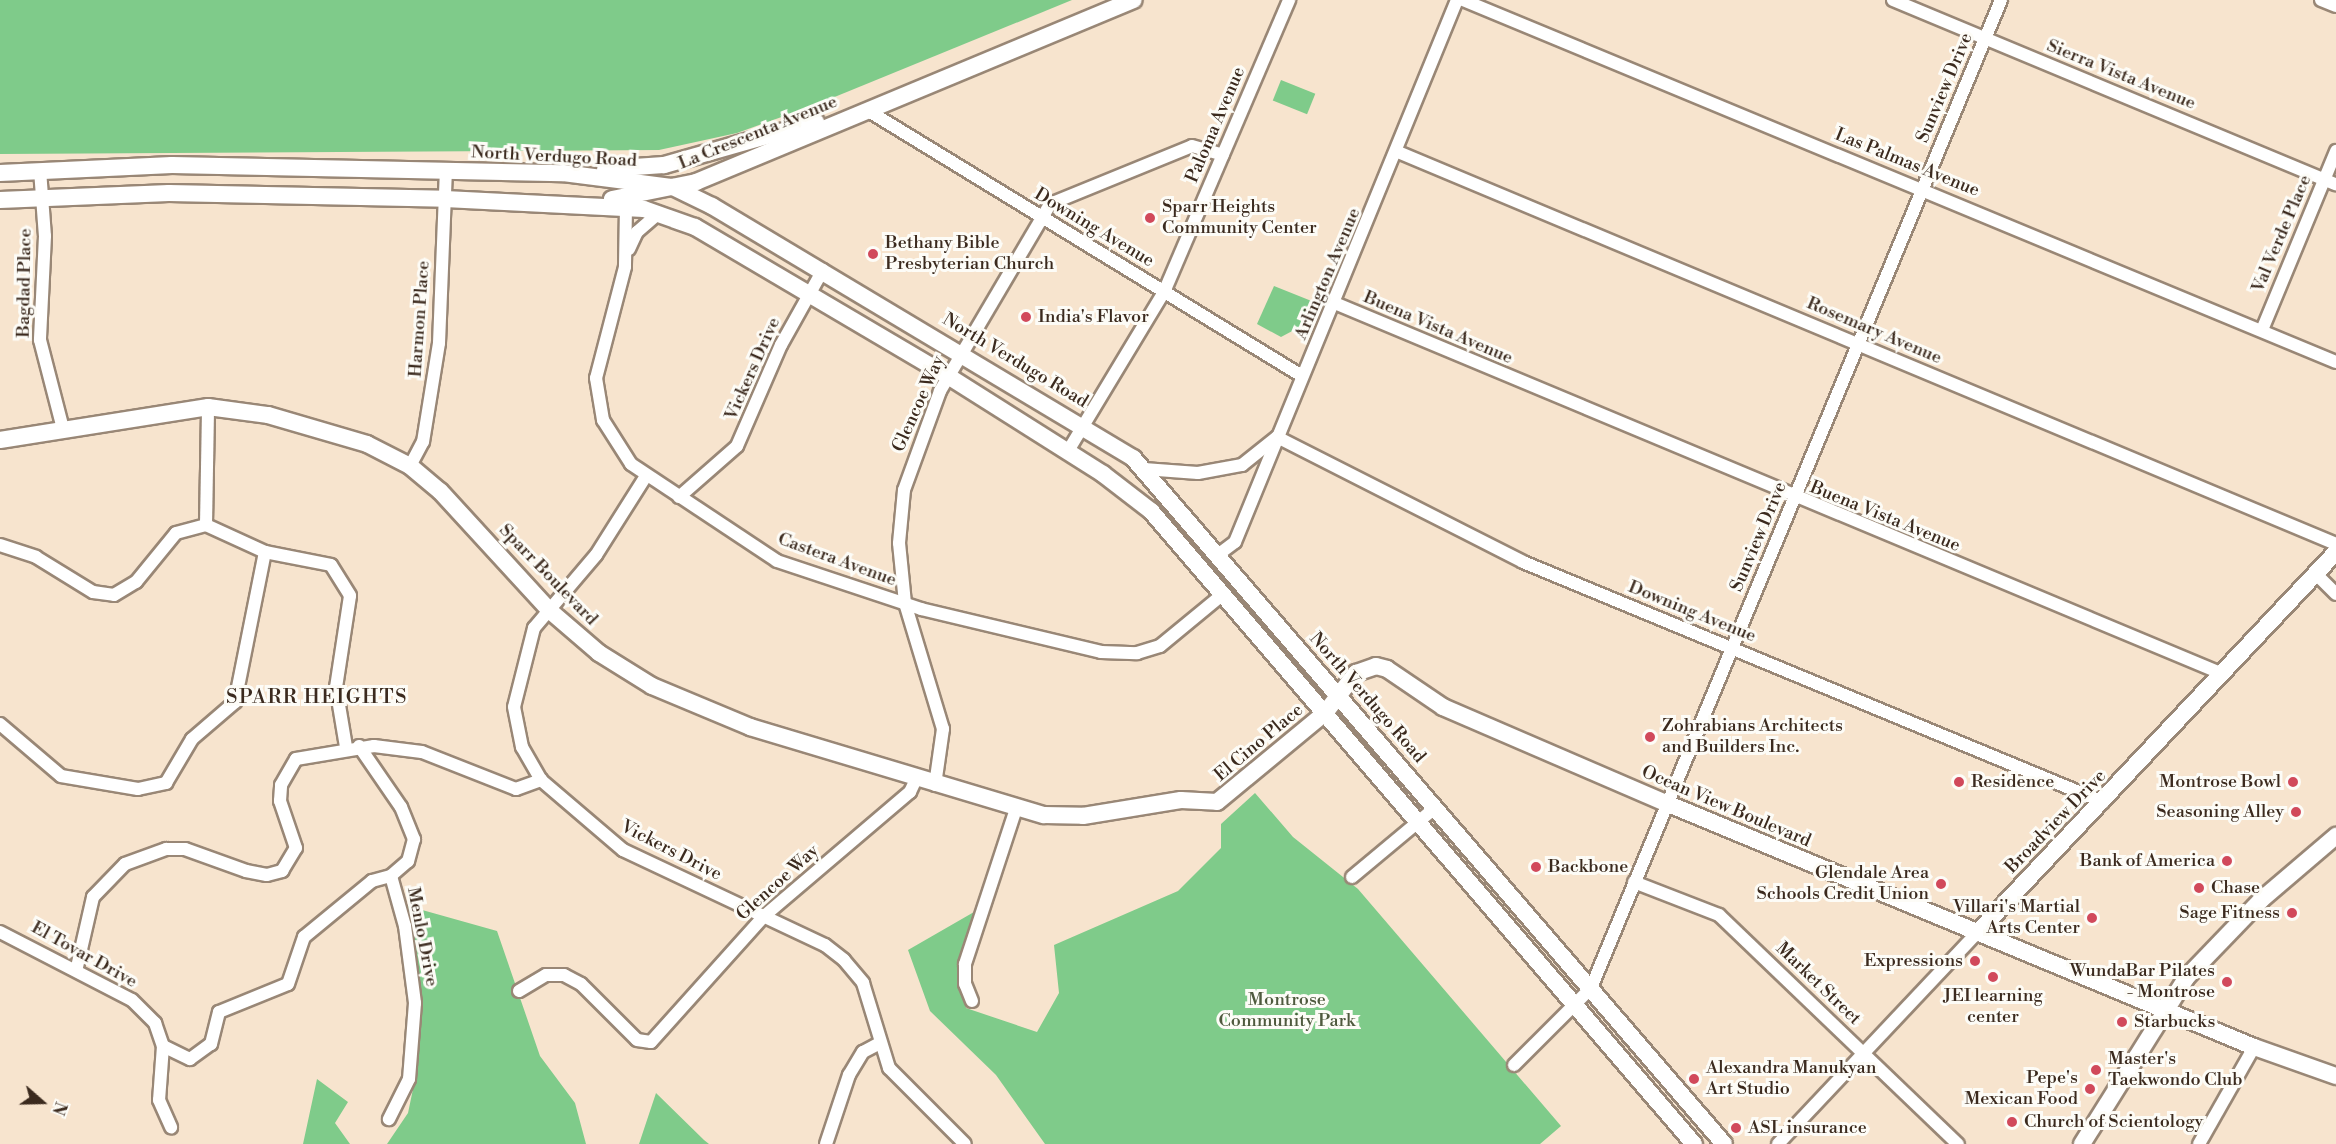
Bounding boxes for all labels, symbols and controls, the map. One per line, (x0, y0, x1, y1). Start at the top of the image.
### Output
street label: Sunview Drive (1912, 30, 1978, 146)
street label: Sierra Vista Avenue (2043, 35, 2199, 115)
street label: Paloma Avenue (1182, 64, 1250, 186)
street label: La Crescenta Avenue (675, 91, 841, 175)
street label: Las Palmas Avenue (1831, 124, 1983, 202)
street label: North Verdugo Road (471, 142, 637, 172)
street label: Val Verde Place (2248, 172, 2316, 296)
street label: Downing Avenue (1030, 184, 1158, 272)
place label: Sparr Heights Community Center (1162, 197, 1317, 240)
street label: Arlington Avenue (1290, 205, 1366, 343)
marker: Sparr Heights Community Center (1143, 211, 1157, 225)
street label: Bagdad Place (13, 228, 37, 338)
place label: Bethany Bible Presbyterian Church (885, 233, 1054, 276)
marker: Bethany Bible Presbyterian Church (866, 247, 880, 261)
street label: Harmon Place (405, 260, 435, 378)
street label: Buena Vista Avenue (1360, 287, 1516, 369)
street label: Rosemary Avenue (1803, 293, 1945, 369)
place label: India's Flavor (1038, 306, 1149, 328)
street label: North Verdugo Road (938, 309, 1092, 413)
marker: India's Flavor (1019, 310, 1033, 324)
street label: Vickers Drive (721, 314, 785, 424)
street label: Glencoe Way (888, 352, 950, 456)
street label: Buena Vista Avenue (1807, 477, 1963, 557)
street label: Sunview Drive (1726, 479, 1792, 595)
street label: Sparr Boulevard (494, 520, 602, 630)
street label: Castera Avenue (775, 529, 899, 591)
street label: Downing Avenue (1625, 577, 1759, 647)
street label: North Verdugo Road (1304, 628, 1430, 768)
district label: SPARR HEIGHTS (226, 685, 408, 709)
street label: El Cino Place (1210, 700, 1308, 786)
place label: Zohrabians Architects and Builders Inc. (1662, 716, 1843, 758)
marker: Zohrabians Architects and Builders Inc. (1643, 730, 1657, 744)
street label: Ocean View Boulevard (1638, 762, 1814, 852)
street label: Broadview Drive (2001, 766, 2111, 878)
place label: Residence (1971, 771, 2054, 793)
place label: Montrose Bowl (2159, 771, 2281, 793)
marker: Residence (1952, 775, 1966, 789)
marker: Montrose Bowl (2286, 775, 2300, 789)
place label: Seasoning Alley (2156, 801, 2284, 823)
marker: Seasoning Alley (2289, 805, 2303, 819)
street label: Vickers Drive (617, 816, 725, 886)
street label: Glencoe Way (732, 840, 824, 926)
place label: Bank of America (2080, 850, 2215, 872)
marker: Bank of America (2220, 854, 2234, 868)
place label: Backbone (1548, 856, 1628, 878)
marker: Backbone (1529, 860, 1543, 874)
place label: Glendale Area Schools Credit Union (1756, 863, 1929, 906)
marker: Glendale Area Schools Credit Union (1934, 877, 1948, 891)
place label: Chase (2211, 877, 2260, 899)
marker: Chase (2192, 881, 2206, 895)
street label: Menlo Drive (402, 886, 442, 988)
place label: Villari's Martial Arts Center (1953, 897, 2080, 940)
place label: Sage Fitness (2179, 902, 2280, 924)
marker: Sage Fitness (2285, 906, 2299, 920)
marker: Villari's Martial Arts Center (2085, 911, 2099, 925)
street label: El Tovar Drive (27, 917, 141, 993)
street label: Market Street (1771, 938, 1865, 1030)
place label: Expressions (1864, 950, 1963, 972)
marker: Expressions (1968, 954, 1982, 968)
place label: WundaBar Pilates - Montrose (2070, 961, 2215, 1004)
marker: JEI learning center (1986, 970, 2000, 984)
marker: WundaBar Pilates - Montrose (2220, 975, 2234, 989)
place label: JEI learning center (1943, 986, 2043, 1028)
park label: Montrose Community Park (1219, 990, 1355, 1032)
place label: Starbucks (2134, 1011, 2215, 1033)
marker: Starbucks (2115, 1015, 2129, 1029)
place label: Master's Taekwondo Club (2108, 1049, 2243, 1092)
place label: Alexandra Manukyan Art Studio (1706, 1058, 1876, 1100)
marker: Master's Taekwondo Club (2089, 1063, 2103, 1077)
place label: Pepe's Mexican Food (1964, 1068, 2078, 1110)
north arrow (12, 1072, 72, 1132)
marker: Alexandra Manukyan Art Studio (1687, 1072, 1701, 1086)
marker: Pepe's Mexican Food (2083, 1082, 2097, 1096)
text: N (47, 1099, 70, 1118)
place label: Church of Scientology (2024, 1111, 2203, 1133)
marker: Church of Scientology (2005, 1115, 2019, 1129)
place label: ASL insurance (1748, 1117, 1867, 1139)
marker: ASL insurance (1729, 1121, 1743, 1135)

